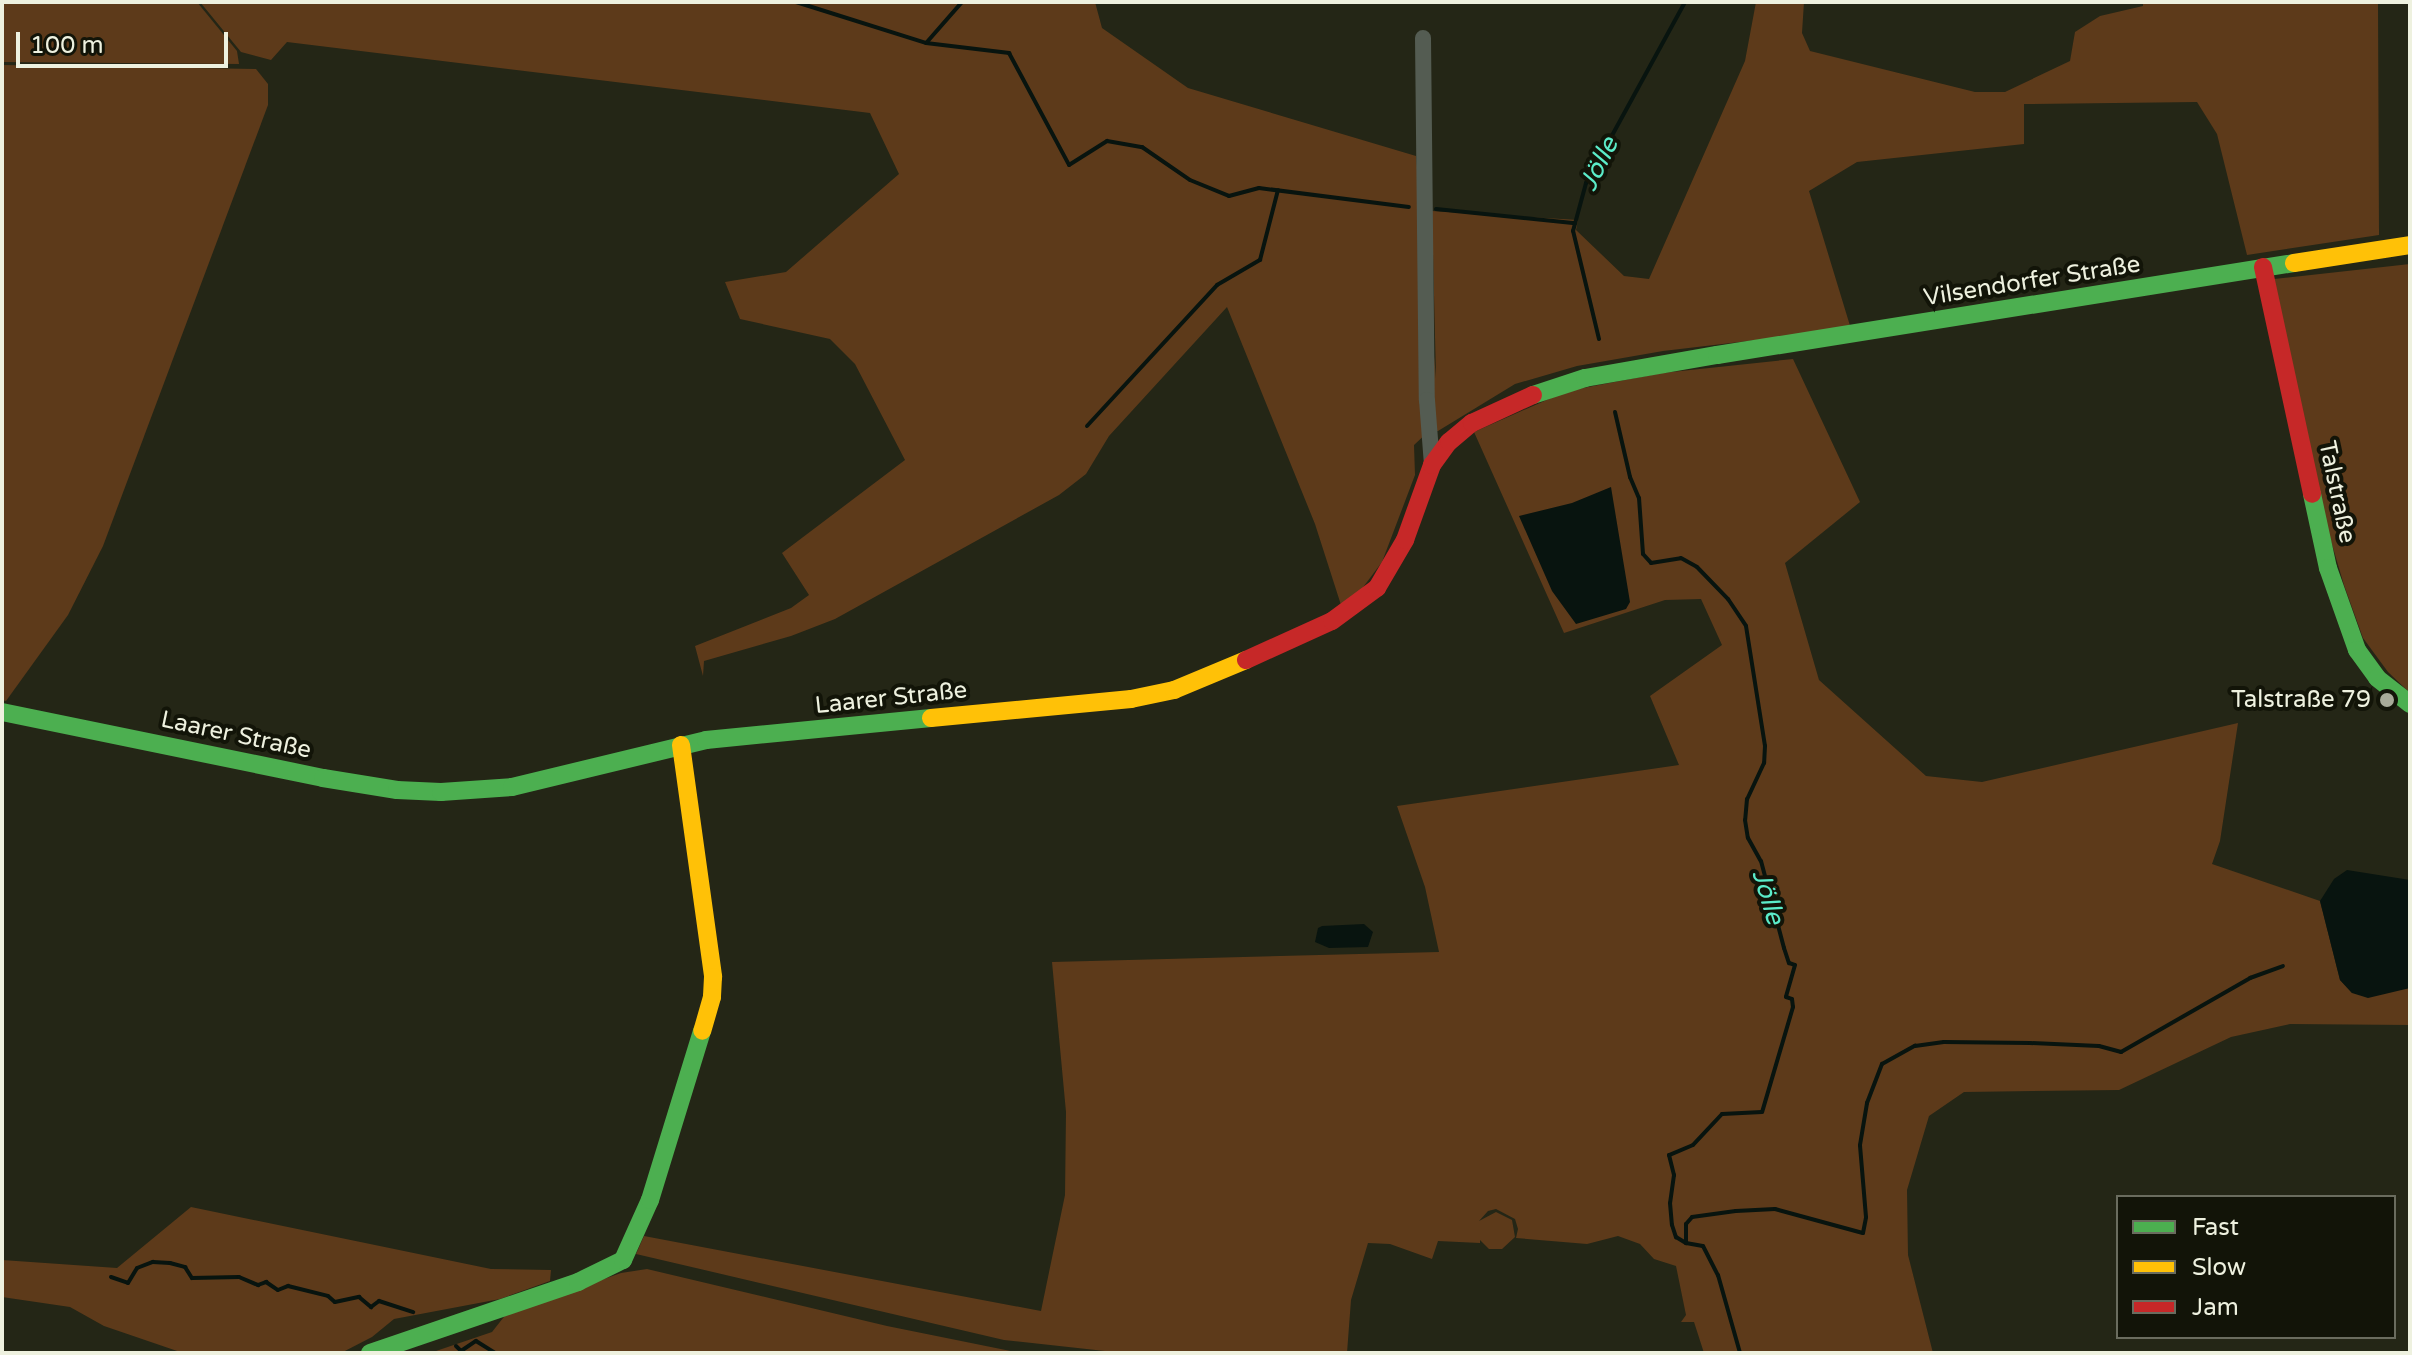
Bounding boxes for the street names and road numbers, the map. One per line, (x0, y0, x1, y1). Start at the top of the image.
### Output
street label: Vilsendorfer Straße (1922, 250, 2142, 312)
street label: Talstraße (2312, 438, 2362, 546)
street label: Laarer Straße (813, 676, 969, 720)
street label: Laarer Straße (158, 705, 314, 765)

